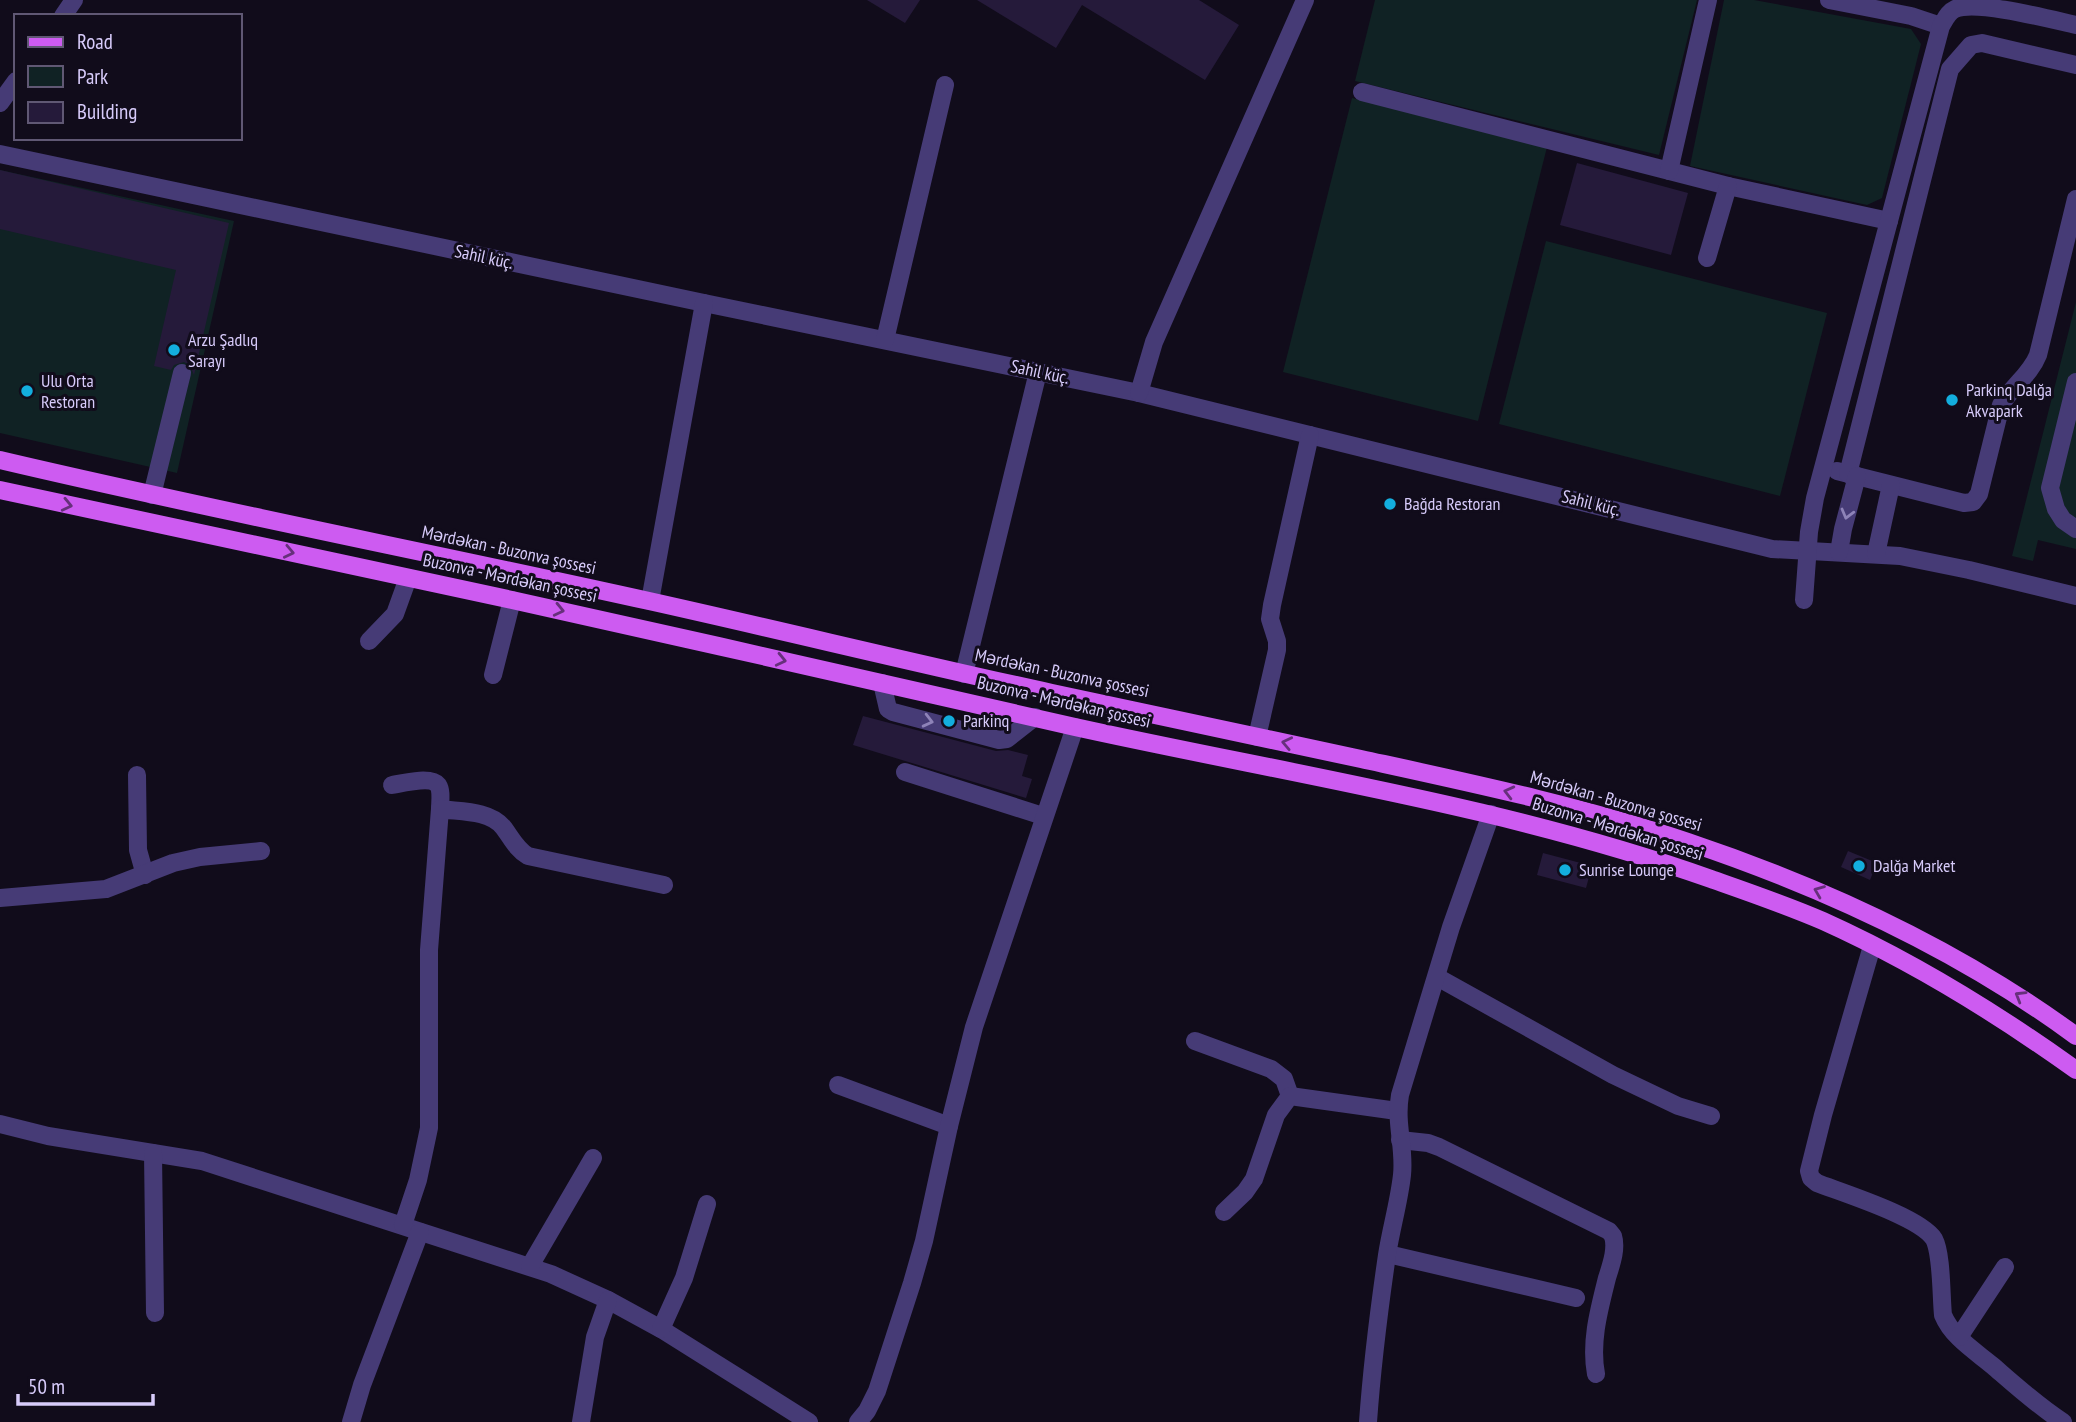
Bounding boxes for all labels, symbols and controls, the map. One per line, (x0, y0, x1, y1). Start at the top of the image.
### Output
legend (14, 14, 242, 140)
text: Road (77, 28, 113, 55)
text: Park (77, 63, 108, 90)
text: Building (77, 98, 137, 125)
street label: Sahil küç. (453, 239, 515, 274)
place label: Arzu Şadlıq Sarayı (188, 328, 258, 372)
marker: Arzu Şadlıq Sarayı (166, 342, 182, 358)
street label: Sahil küç. (1009, 354, 1071, 389)
place label: Ulu Orta Restoran (41, 369, 95, 413)
place label: Parkinq Dalğa Akvapark (1966, 378, 2052, 422)
marker: Ulu Orta Restoran (19, 383, 35, 399)
marker: Parkinq Dalğa Akvapark (1944, 392, 1960, 408)
street label: Sahil küç. (1560, 484, 1623, 521)
place label: Bağda Restoran (1404, 492, 1500, 515)
one-way arrow (61, 496, 73, 511)
marker: Bağda Restoran (1382, 496, 1398, 512)
one-way arrow (1841, 508, 1855, 520)
street label: Mərdəkan - Buzonva şossesi (420, 520, 598, 579)
one-way arrow (283, 544, 295, 559)
street label: Buzonva - Mərdəkan şossesi (421, 548, 599, 607)
one-way arrow (553, 602, 565, 617)
street label: Mərdəkan - Buzonva şossesi (973, 643, 1151, 702)
one-way arrow (775, 652, 787, 666)
street label: Buzonva - Mərdəkan şossesi (975, 670, 1153, 733)
place label: Parkinq (963, 709, 1009, 732)
one-way arrow (921, 713, 933, 727)
marker: Parkinq (941, 713, 957, 729)
one-way arrow (1281, 737, 1293, 752)
street label: Mərdəkan - Buzonva şossesi (1528, 765, 1705, 836)
one-way arrow (1503, 786, 1515, 800)
street label: Buzonva - Mərdəkan şossesi (1530, 792, 1706, 865)
place label: Dalğa Market (1873, 854, 1955, 877)
place label: Sunrise Lounge (1579, 858, 1674, 881)
marker: Dalğa Market (1851, 858, 1867, 874)
marker: Sunrise Lounge (1557, 862, 1573, 878)
one-way arrow (1813, 886, 1825, 900)
one-way arrow (2015, 992, 2028, 1005)
scale bar (18, 1362, 152, 1406)
text: 50 m (28, 1373, 65, 1400)

